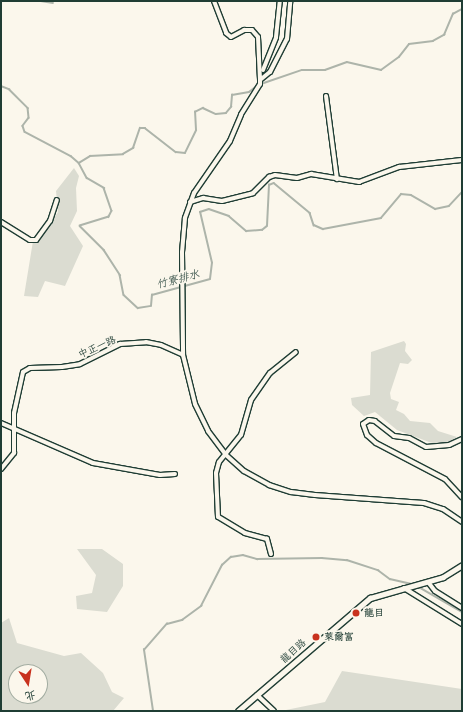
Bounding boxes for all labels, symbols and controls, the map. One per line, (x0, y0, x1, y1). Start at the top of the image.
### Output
water label: 竹寮排水 (155, 268, 201, 292)
street label: 中正一路 (76, 333, 118, 361)
place label: 龍目 (364, 607, 384, 619)
marker: 龍目 (351, 608, 361, 618)
place label: 萊爾富 (324, 631, 354, 643)
marker: 萊爾富 (311, 632, 321, 642)
street label: 龍目路 (278, 637, 308, 665)
north arrow (8, 664, 48, 704)
text: 北 (23, 687, 37, 704)

